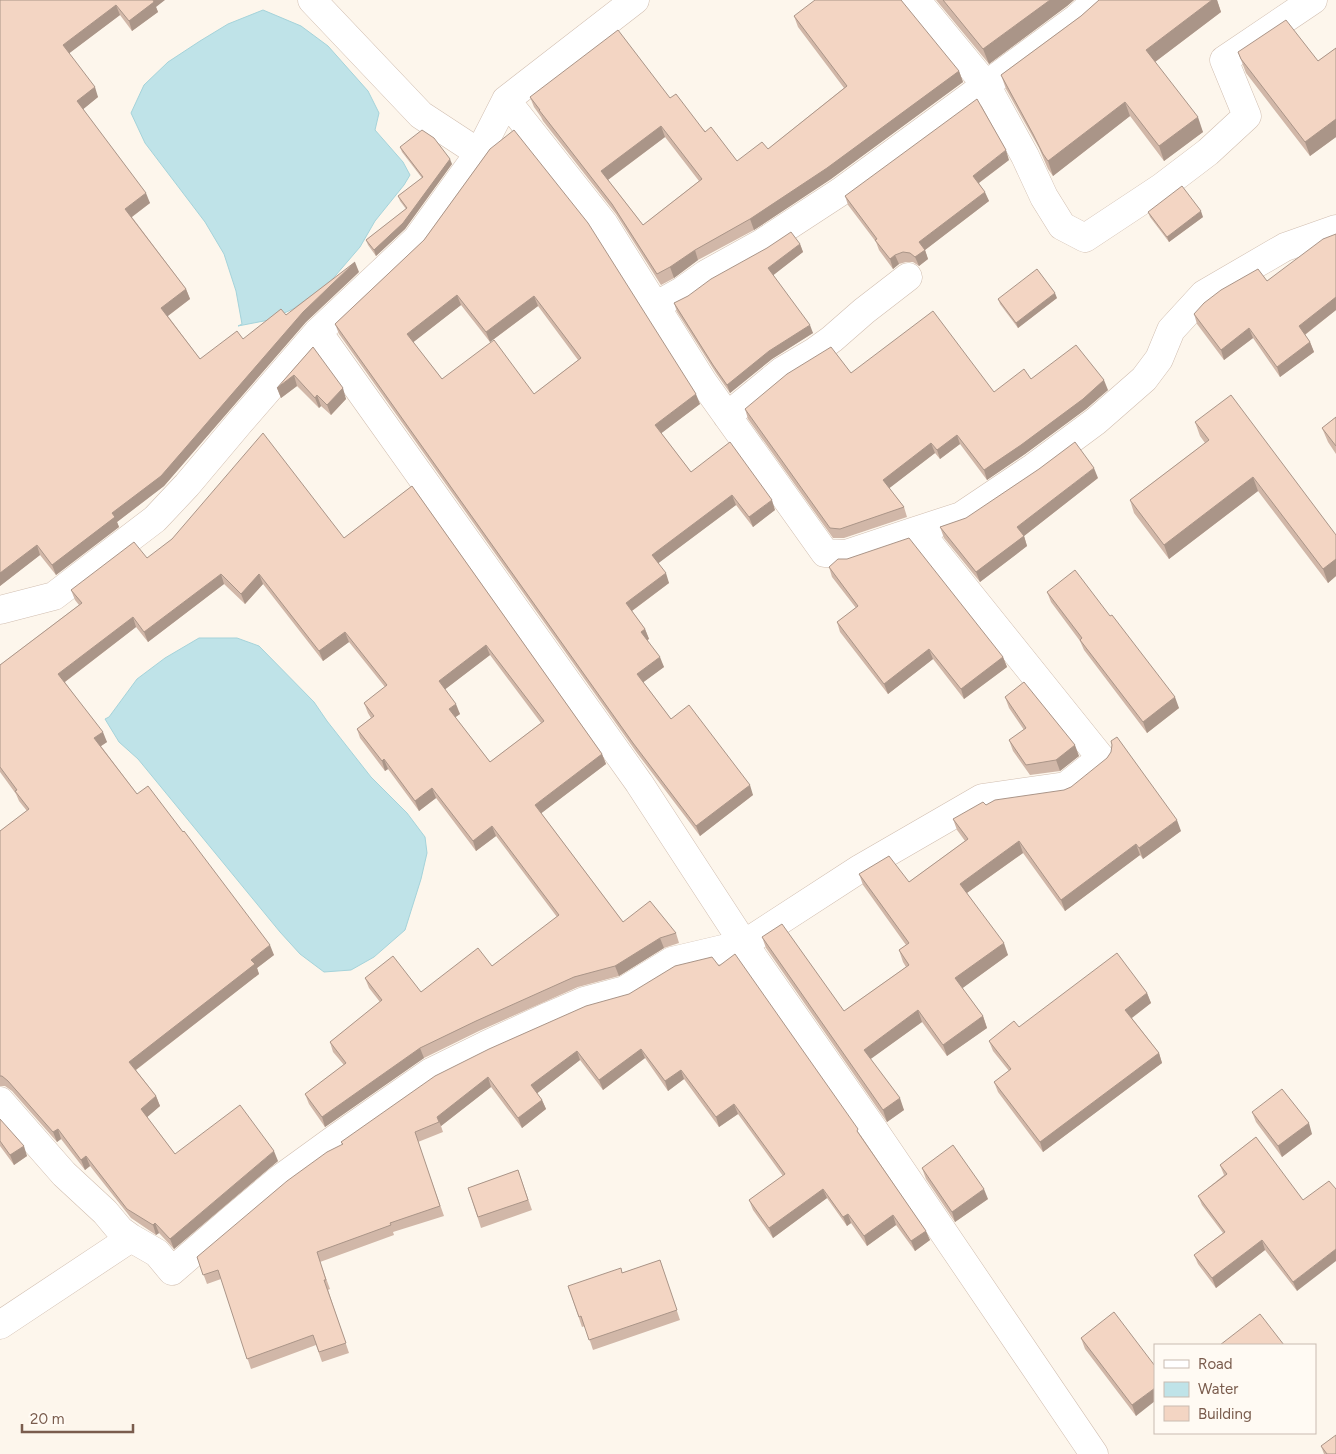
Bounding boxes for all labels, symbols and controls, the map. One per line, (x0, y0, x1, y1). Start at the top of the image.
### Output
legend (1154, 1344, 1316, 1434)
text: Road (1198, 1355, 1233, 1373)
text: Water (1198, 1380, 1238, 1398)
scale bar (22, 1402, 134, 1434)
text: Building (1198, 1405, 1252, 1423)
text: 20 m (30, 1410, 64, 1428)

